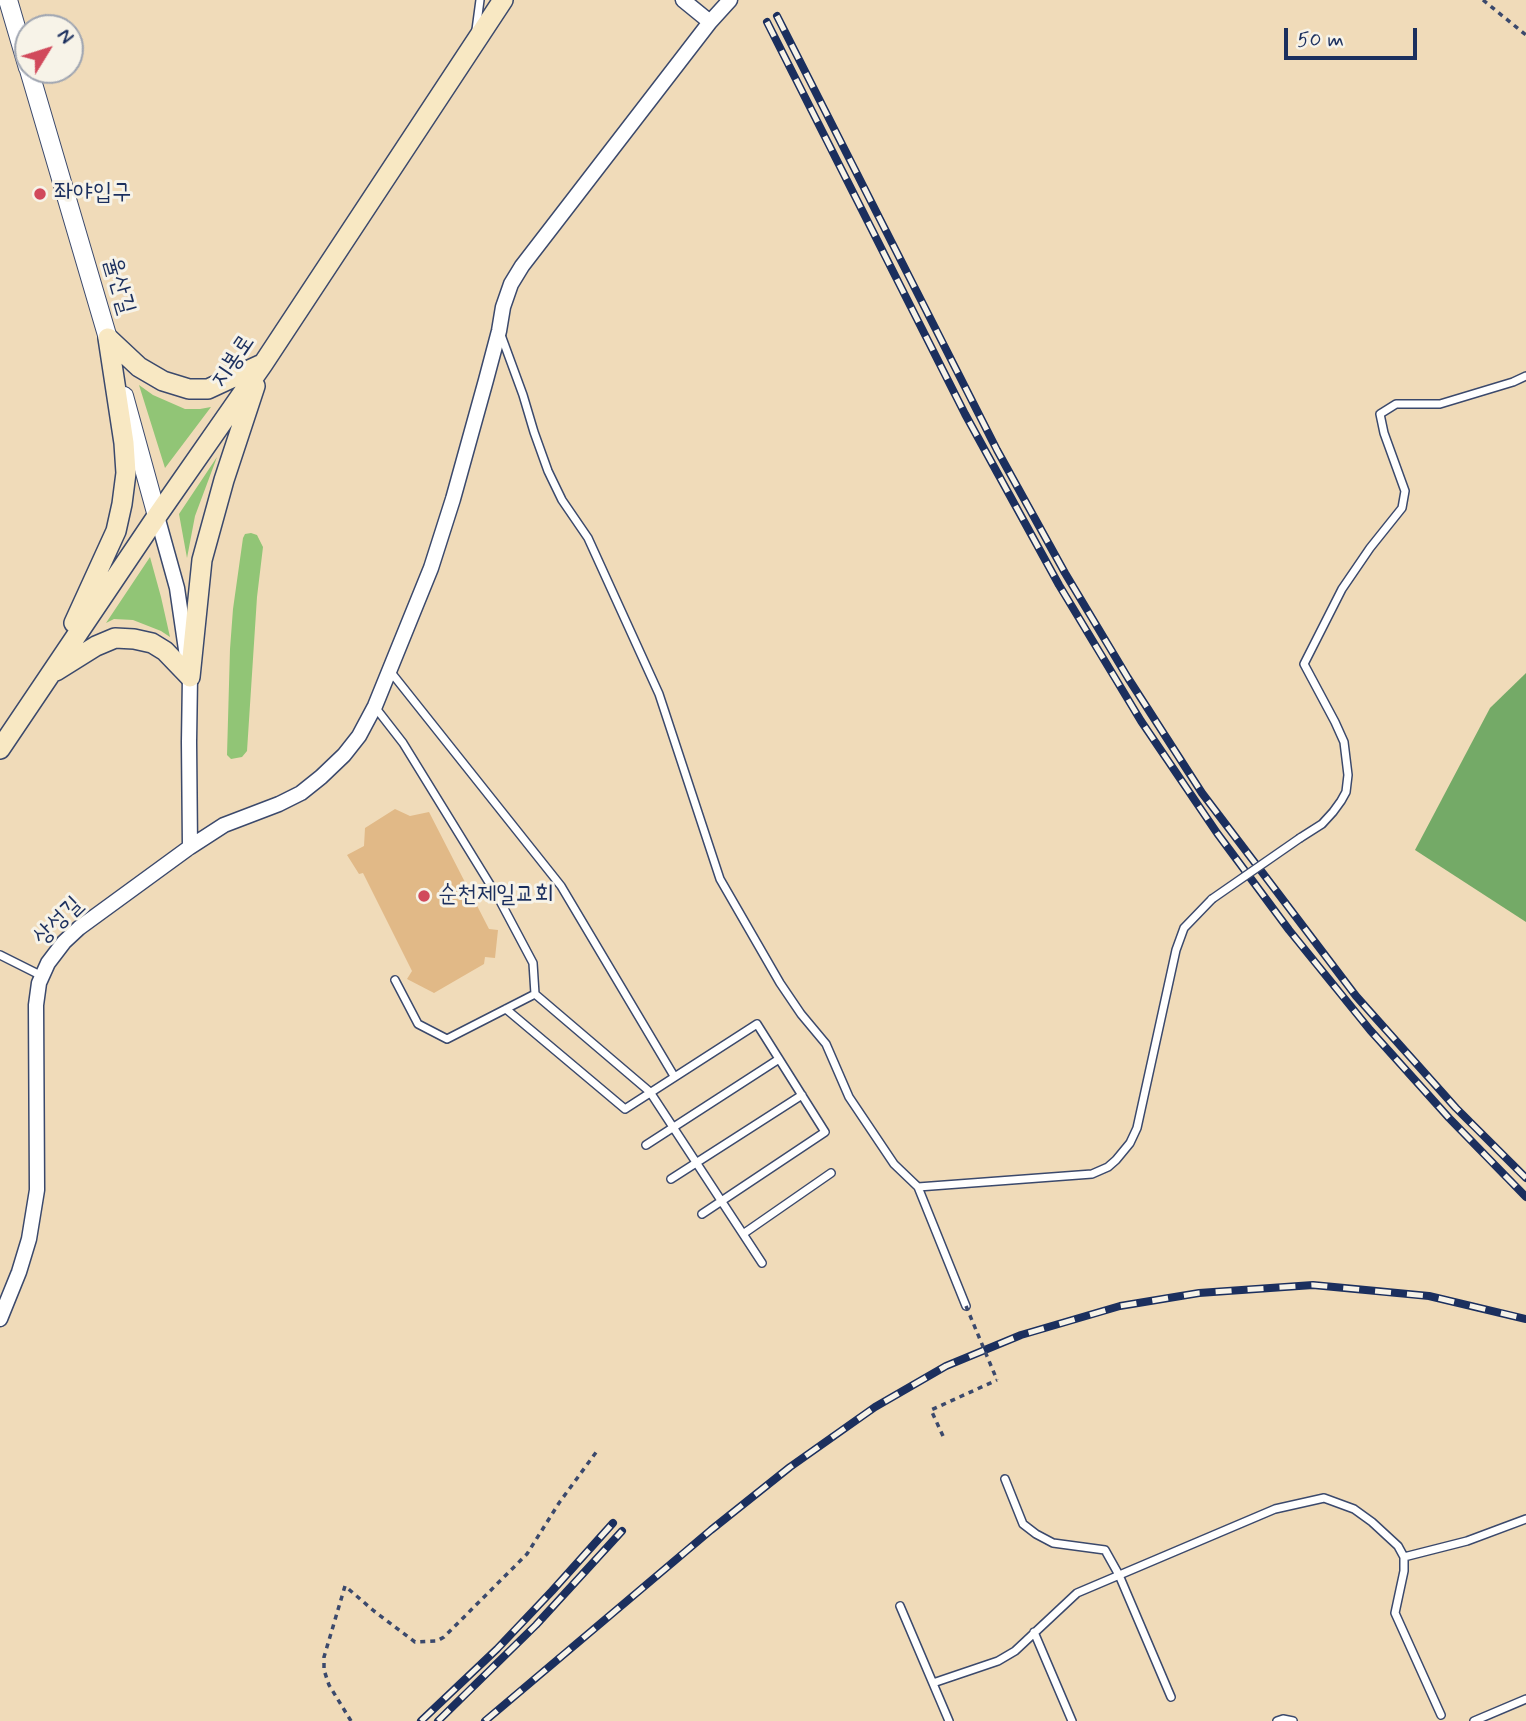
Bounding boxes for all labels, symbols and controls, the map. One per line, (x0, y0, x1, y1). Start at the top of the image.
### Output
north arrow (14, 14, 84, 84)
scale bar (1288, 14, 1421, 58)
text: N (51, 24, 78, 50)
text: 50 m (1297, 26, 1344, 54)
place label: 좌야입구 (54, 180, 131, 208)
marker: 좌야입구 (32, 186, 48, 202)
street label: 율산길 (96, 254, 140, 318)
street label: 지봉로 (206, 330, 262, 394)
place label: 순천제일교회 (438, 882, 554, 910)
marker: 순천제일교회 (416, 888, 432, 904)
street label: 상성길 (28, 892, 90, 952)

